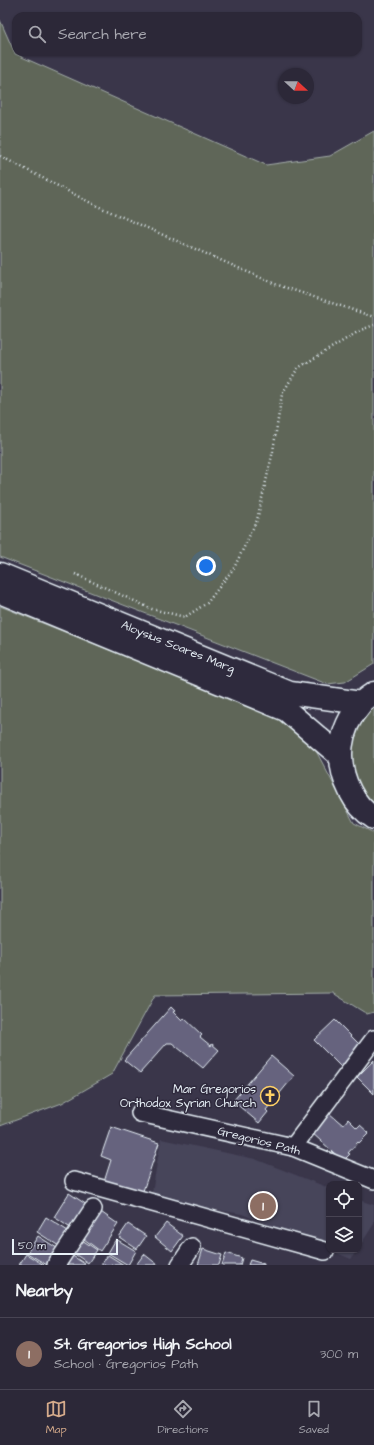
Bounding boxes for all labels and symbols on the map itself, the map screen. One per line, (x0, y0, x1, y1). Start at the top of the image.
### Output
north arrow (278, 68, 314, 104)
your location (196, 556, 216, 576)
street label: Aloysius Soares Marg (118, 616, 237, 678)
place label: Mar Gregorios Orthodox Syrian Church (120, 1081, 256, 1113)
church icon: Mar Gregorios Orthodox Syrian Church (259, 1085, 281, 1107)
street label: Gregorios Path (215, 1122, 302, 1161)
pin: 1 (250, 1191, 276, 1221)
scale bar (12, 1237, 118, 1256)

